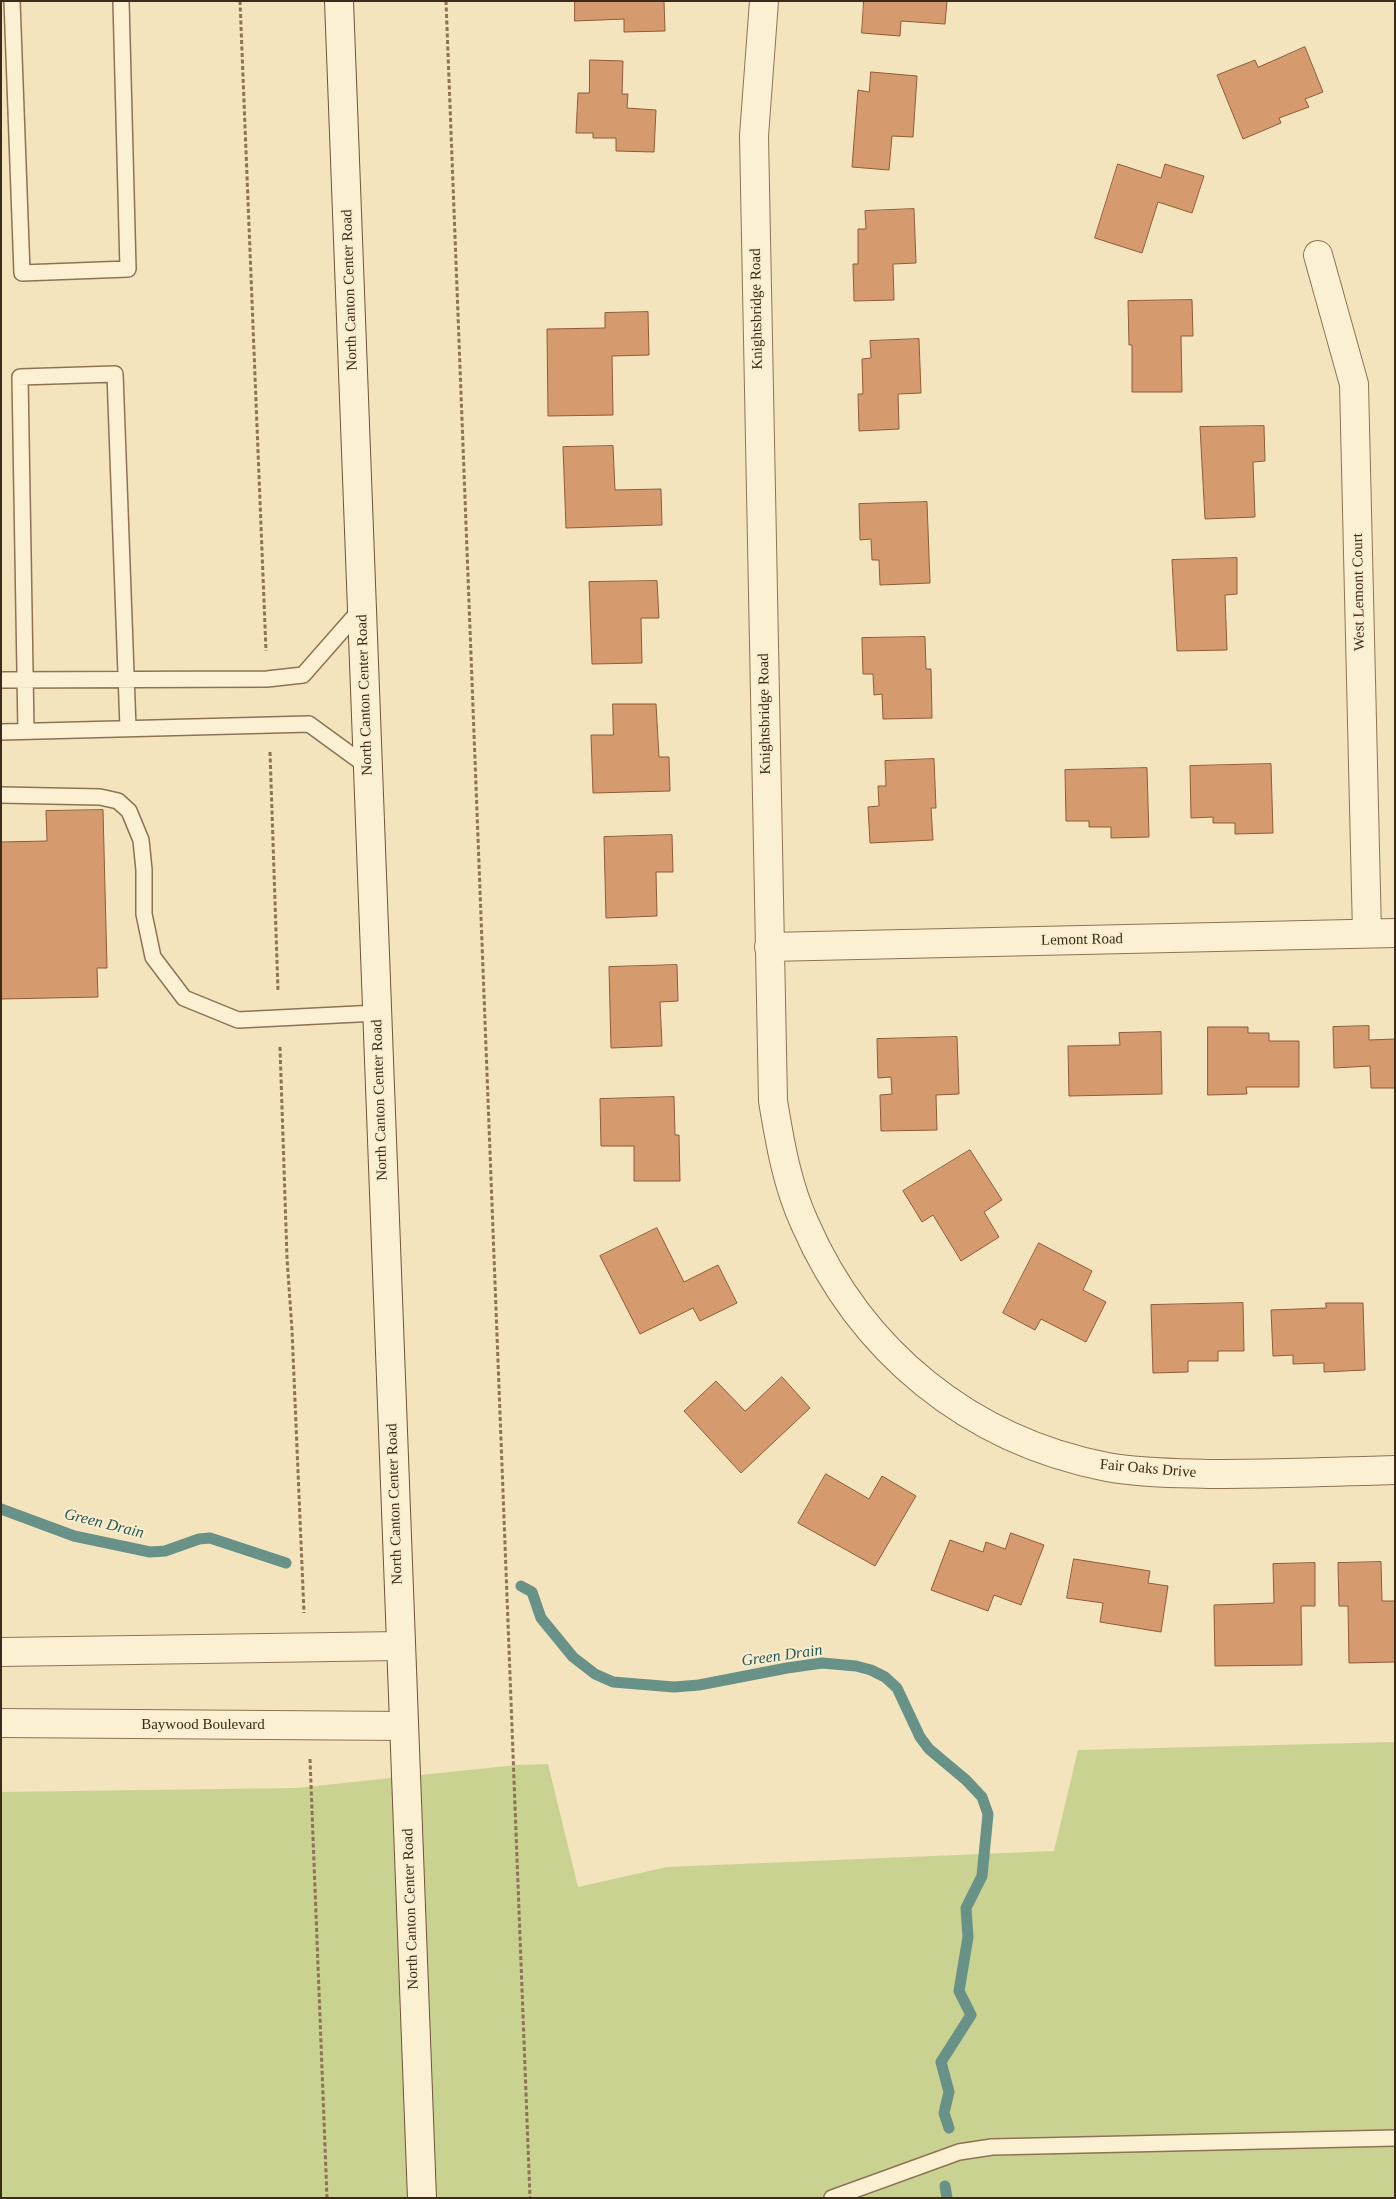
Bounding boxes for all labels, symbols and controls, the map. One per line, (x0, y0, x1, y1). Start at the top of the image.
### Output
street label: North Canton Center Road (338, 209, 362, 371)
street label: Knightsbridge Road (747, 248, 767, 370)
street label: West Lemont Court (1349, 533, 1369, 651)
street label: North Canton Center Road (353, 614, 377, 776)
street label: Knightsbridge Road (755, 653, 775, 775)
street label: Lemont Road (1041, 930, 1123, 950)
street label: North Canton Center Road (368, 1019, 392, 1181)
street label: North Canton Center Road (383, 1423, 407, 1585)
street label: Fair Oaks Drive (1099, 1456, 1197, 1482)
water label: Green Drain (62, 1505, 146, 1543)
water label: Green Drain (740, 1641, 824, 1671)
street label: Baywood Boulevard (141, 1716, 265, 1734)
street label: North Canton Center Road (399, 1828, 423, 1990)

